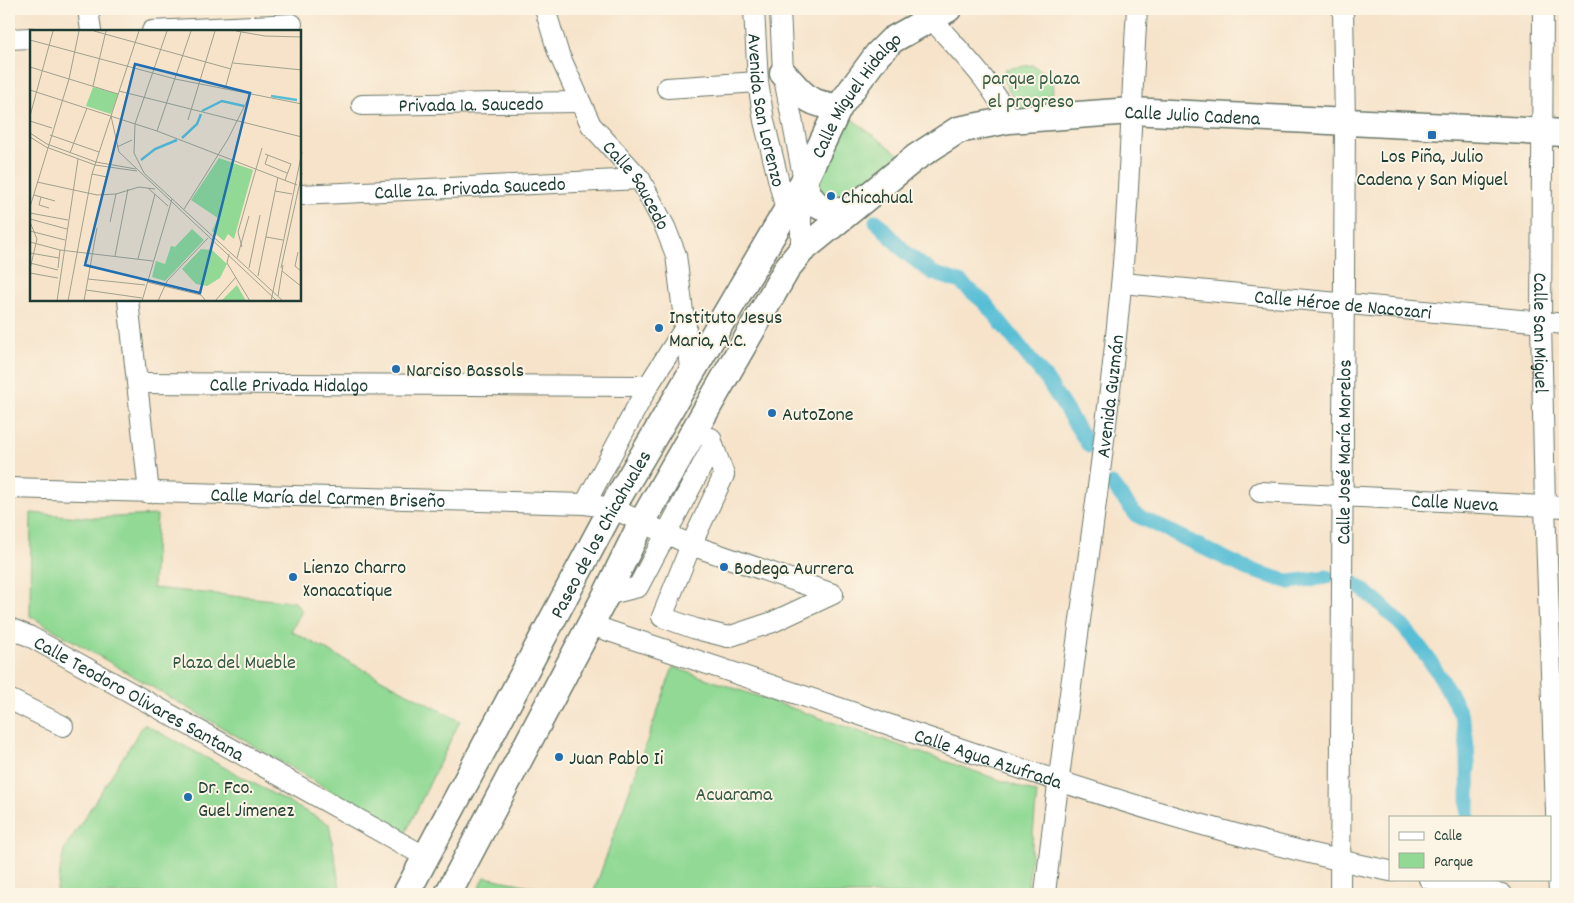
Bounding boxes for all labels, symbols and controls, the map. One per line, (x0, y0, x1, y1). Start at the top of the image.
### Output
street label: Calle Miguel Hidalgo (806, 26, 907, 164)
inset map (30, 30, 301, 301)
street label: Avenida San Lorenzo (738, 33, 791, 190)
park label: parque plaza el progreso (982, 66, 1080, 117)
street label: Privada 1a. Saucedo (398, 91, 544, 121)
street label: Calle Julio Cadena (1123, 100, 1261, 135)
marker: Los Piña, Julio Cadena y San Miguel (1426, 129, 1438, 141)
street label: Calle Saucedo (594, 135, 675, 236)
place label: Los Piña, Julio Cadena y San Miguel (1356, 144, 1508, 195)
street label: Calle 2a. Privada Saucedo (374, 172, 566, 208)
place label: Chicahual (841, 185, 913, 213)
marker: Chicahual (825, 190, 837, 202)
street label: Calle San Miguel (1524, 273, 1554, 394)
street label: Calle Héroe de Nacozari (1253, 284, 1433, 329)
place label: Instituto Jesus Maria, A.C. (669, 305, 782, 356)
marker: Instituto Jesus Maria, A.C. (653, 322, 665, 334)
street label: Avenida Guzmán (1091, 334, 1133, 460)
place label: Narciso Bassols (406, 358, 524, 386)
street label: Calle José María Morelos (1331, 359, 1360, 545)
marker: Narciso Bassols (390, 363, 402, 375)
street label: Calle Privada Hidalgo (210, 372, 368, 401)
place label: AutoZone (782, 402, 854, 430)
marker: AutoZone (766, 407, 778, 419)
street label: Paseo de los Chicahuales (545, 446, 660, 624)
street label: Calle María del Carmen Briseño (210, 483, 446, 517)
street label: Calle Nueva (1410, 488, 1500, 521)
place label: Lienzo Charro Xonacatique (303, 555, 406, 606)
place label: Bodega Aurrera (734, 556, 854, 584)
marker: Bodega Aurrera (718, 561, 730, 573)
marker: Lienzo Charro Xonacatique (287, 571, 299, 583)
street label: Calle Teodoro Olivares Santana (28, 630, 249, 770)
park label: Plaza del Mueble (172, 650, 296, 678)
street label: Calle Agua Azufrada (910, 723, 1066, 798)
place label: Juan Pablo Ii (569, 746, 664, 774)
marker: Juan Pablo Ii (553, 751, 565, 763)
place label: Dr. Fco. Guel Jimenez (198, 775, 294, 826)
park label: Acuarama (696, 782, 773, 810)
marker: Dr. Fco. Guel Jimenez (182, 791, 194, 803)
legend (1389, 816, 1552, 880)
text: Calle (1434, 826, 1463, 848)
text: Parque (1434, 852, 1474, 874)

